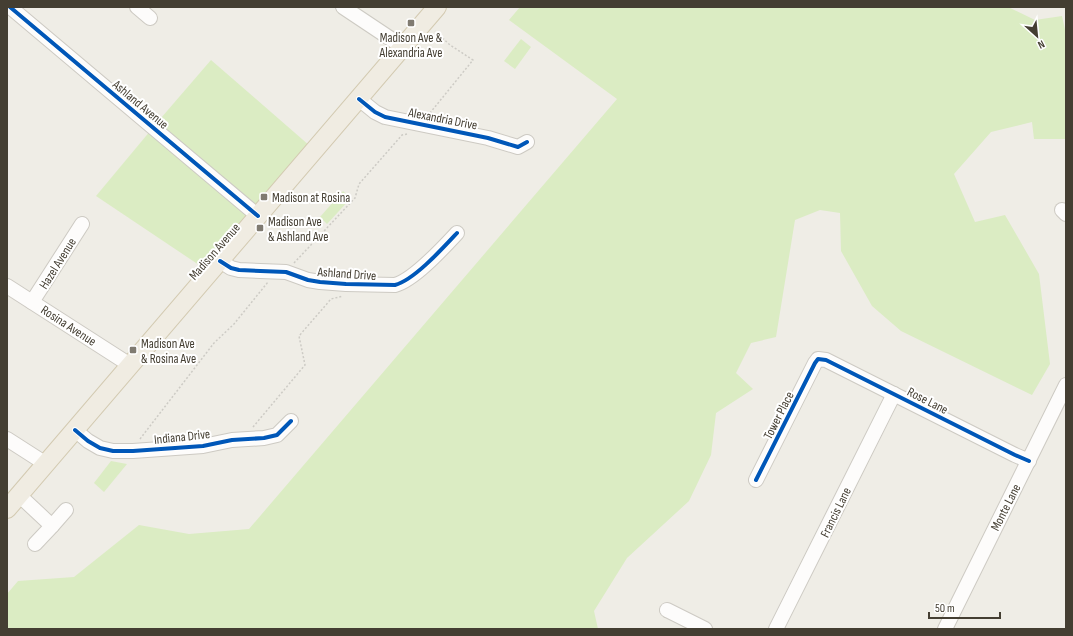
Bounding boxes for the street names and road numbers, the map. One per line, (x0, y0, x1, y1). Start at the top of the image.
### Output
street label: Ashland Avenue (108, 76, 172, 133)
street label: Alexandria Drive (406, 104, 479, 134)
street label: Madison Avenue (186, 220, 244, 283)
street label: Hazel Avenue (36, 235, 80, 292)
street label: Ashland Drive (316, 264, 377, 284)
street label: Rosina Avenue (38, 302, 99, 350)
street label: Rose Lane (904, 384, 951, 418)
street label: Tower Place (760, 389, 798, 442)
street label: Indiana Drive (153, 426, 211, 448)
street label: Monte Lane (987, 481, 1024, 534)
street label: Francis Lane (817, 485, 855, 540)

